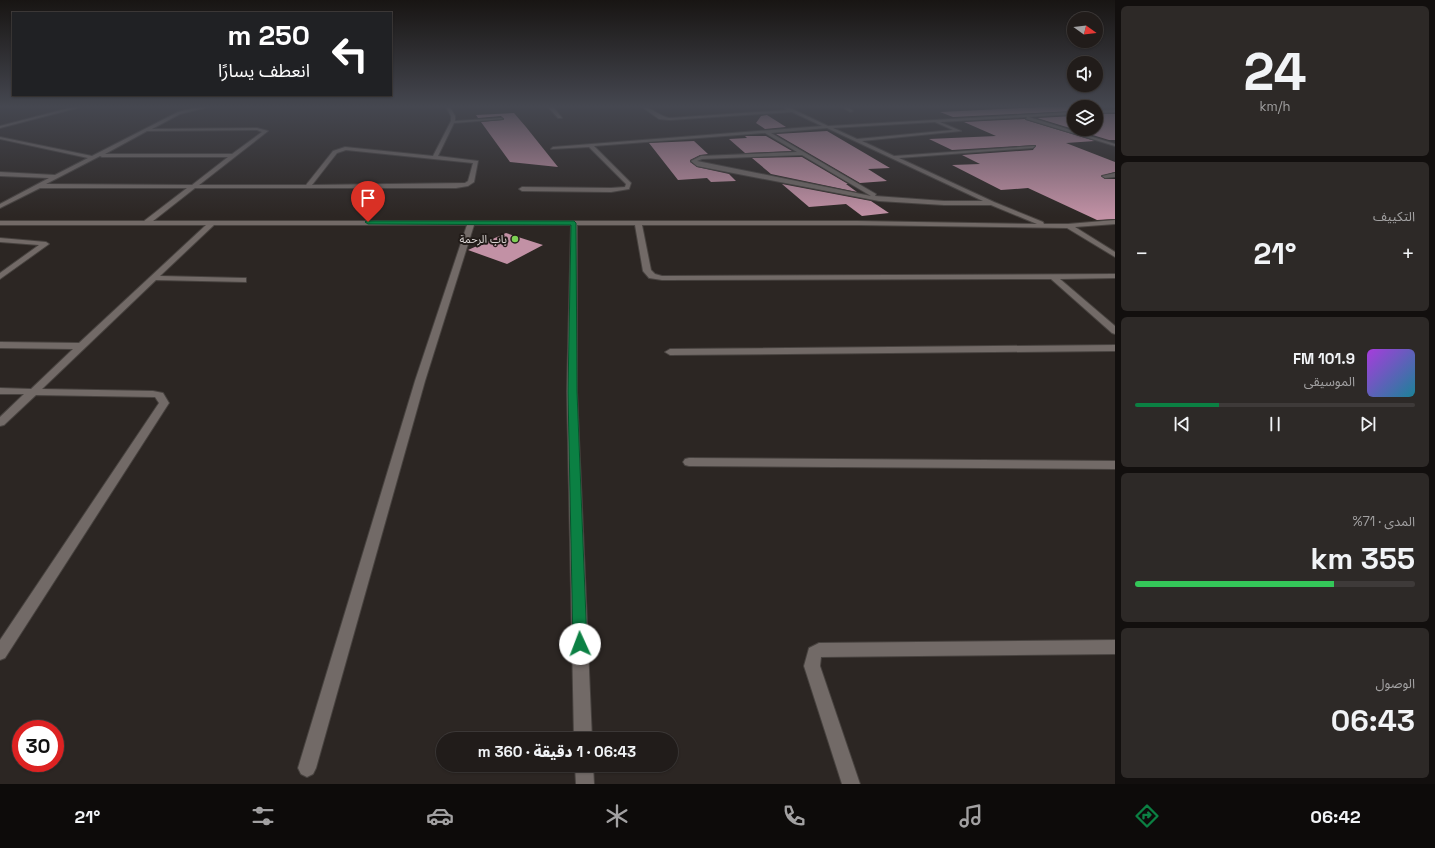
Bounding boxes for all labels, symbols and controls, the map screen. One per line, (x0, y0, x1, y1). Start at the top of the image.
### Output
north arrow (1067, 12, 1103, 48)
map controls (1067, 12, 1103, 136)
text: 250 m (227, 17, 310, 53)
icon: left (324, 28, 376, 80)
text: 24 (1243, 39, 1307, 105)
button: sound (1067, 56, 1103, 92)
text: انعطف يسارًا (218, 59, 310, 82)
text: km/h (1260, 98, 1290, 115)
button: layers (1067, 100, 1103, 136)
pin (351, 181, 385, 222)
icon: arrive (357, 187, 379, 209)
text: التكييف (1373, 208, 1415, 225)
place label: باب الرحمة (460, 232, 507, 246)
marker: باب الرحمة (510, 234, 520, 244)
text: 21° (1253, 234, 1297, 273)
text: − (1135, 239, 1149, 267)
text: + (1401, 239, 1415, 267)
text: 101.9 FM (1293, 349, 1355, 368)
text: الموسيقى (1304, 373, 1355, 390)
icon: previous (1171, 413, 1193, 435)
icon: pause (1264, 413, 1286, 435)
icon: next (1357, 413, 1379, 435)
text: المدى · 71% (1352, 513, 1415, 530)
text: 355 km (1311, 539, 1415, 578)
position arrow (559, 623, 601, 665)
text: الوصول (1375, 675, 1415, 692)
text: 06:43 (1331, 701, 1415, 740)
speed limit sign: 30 (12, 720, 64, 772)
text: 06:43 · 1 دقيقة · 360 m (478, 742, 636, 761)
icon: filters (249, 802, 277, 830)
icon: car (426, 802, 454, 830)
icon: climate (603, 802, 631, 830)
icon: phone (780, 802, 808, 830)
icon: music (957, 802, 985, 830)
icon: directions (1133, 802, 1161, 830)
text: 21° (74, 805, 100, 828)
text: 06:42 (1310, 805, 1361, 828)

